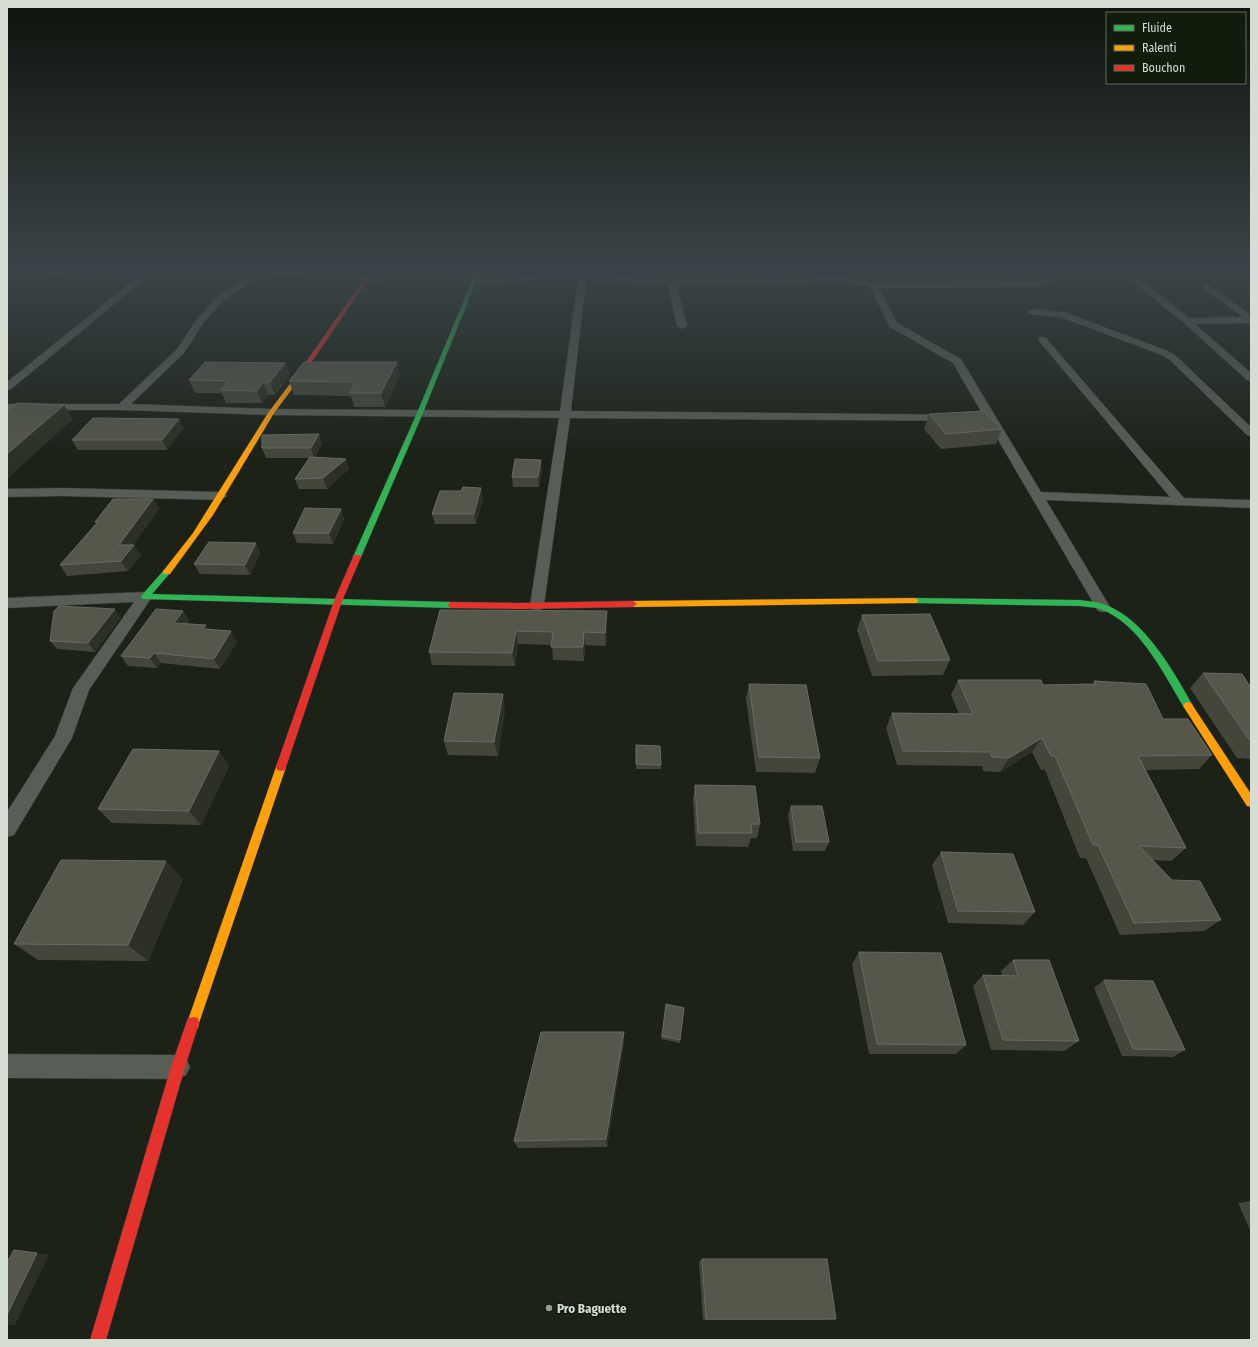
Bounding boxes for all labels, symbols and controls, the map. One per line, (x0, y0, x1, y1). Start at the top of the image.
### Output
legend (1106, 12, 1246, 84)
text: Fluide (1142, 21, 1172, 35)
text: Ralenti (1142, 41, 1177, 55)
text: Bouchon (1142, 61, 1185, 75)
place label: Pro Baguette (557, 1301, 627, 1316)
marker: Pro Baguette (544, 1303, 554, 1313)

